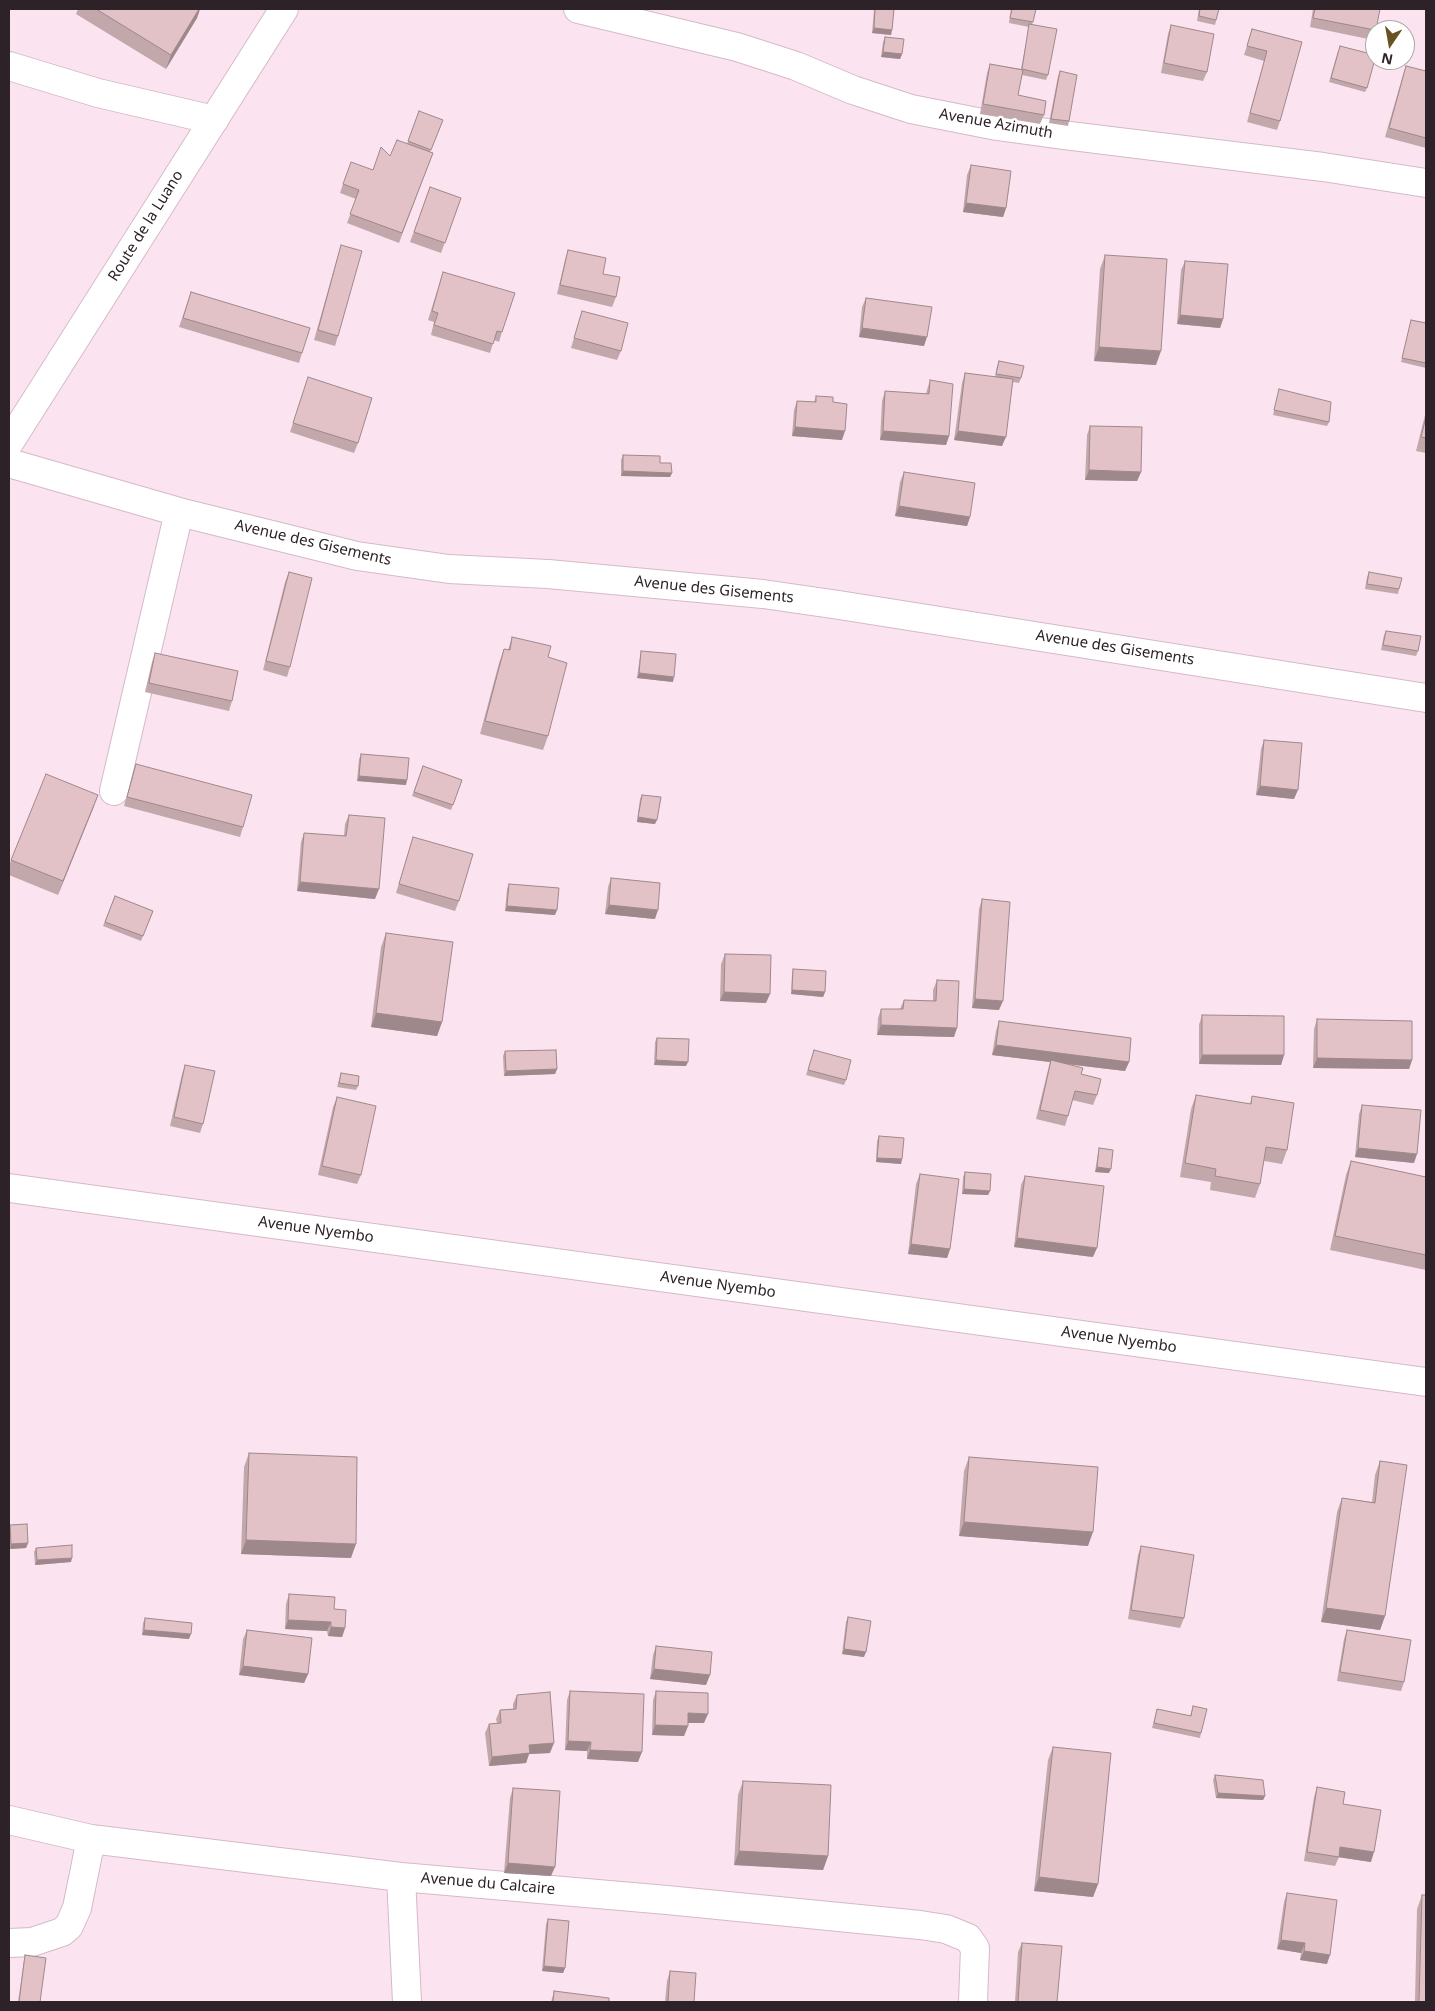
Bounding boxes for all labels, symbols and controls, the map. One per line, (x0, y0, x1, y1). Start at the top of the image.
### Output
north arrow (1365, 20, 1415, 70)
text: N (1379, 49, 1395, 70)
street label: Avenue Azimuth (938, 105, 1054, 143)
street label: Route de la Luano (105, 167, 187, 285)
street label: Avenue des Gisements (233, 516, 393, 570)
street label: Avenue des Gisements (633, 573, 795, 607)
street label: Avenue des Gisements (1035, 627, 1195, 669)
street label: Avenue Nyembo (257, 1213, 375, 1247)
street label: Avenue Nyembo (659, 1268, 777, 1302)
street label: Avenue Nyembo (1060, 1323, 1178, 1357)
street label: Avenue du Calcaire (420, 1869, 556, 1899)

